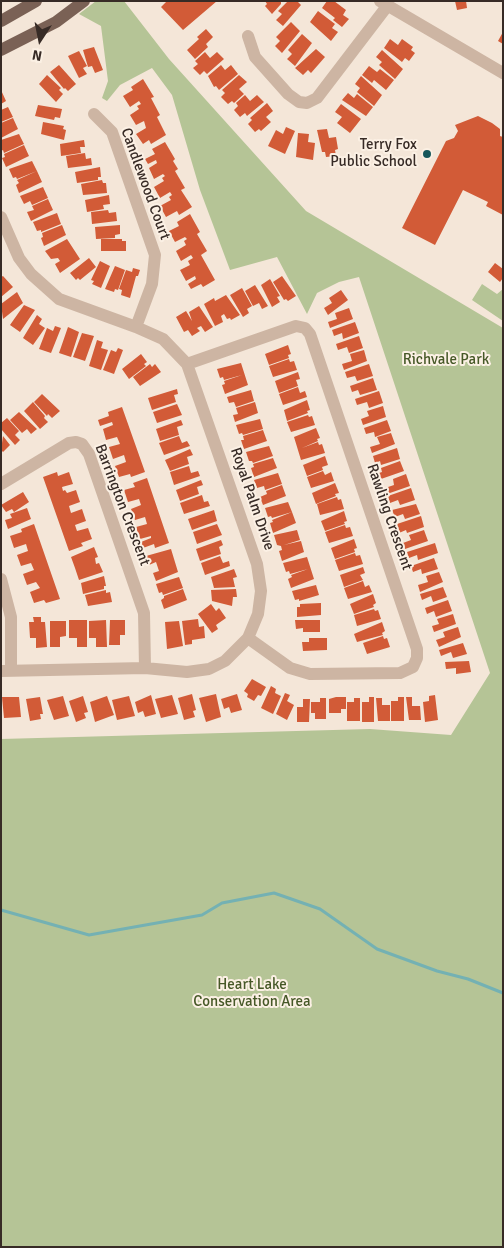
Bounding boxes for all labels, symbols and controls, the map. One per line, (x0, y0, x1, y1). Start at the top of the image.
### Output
north arrow (15, 15, 65, 65)
text: N (31, 46, 43, 64)
street label: Candlewood Court (116, 126, 174, 242)
place label: Terry Fox Public School (330, 136, 417, 171)
marker: Terry Fox Public School (421, 148, 433, 160)
park label: Richvale Park (403, 351, 489, 369)
street label: Barrington Crescent (91, 442, 153, 568)
street label: Royal Palm Drive (226, 445, 278, 553)
street label: Rawling Crescent (362, 461, 416, 573)
park label: Heart Lake Conservation Area (193, 976, 311, 1011)

